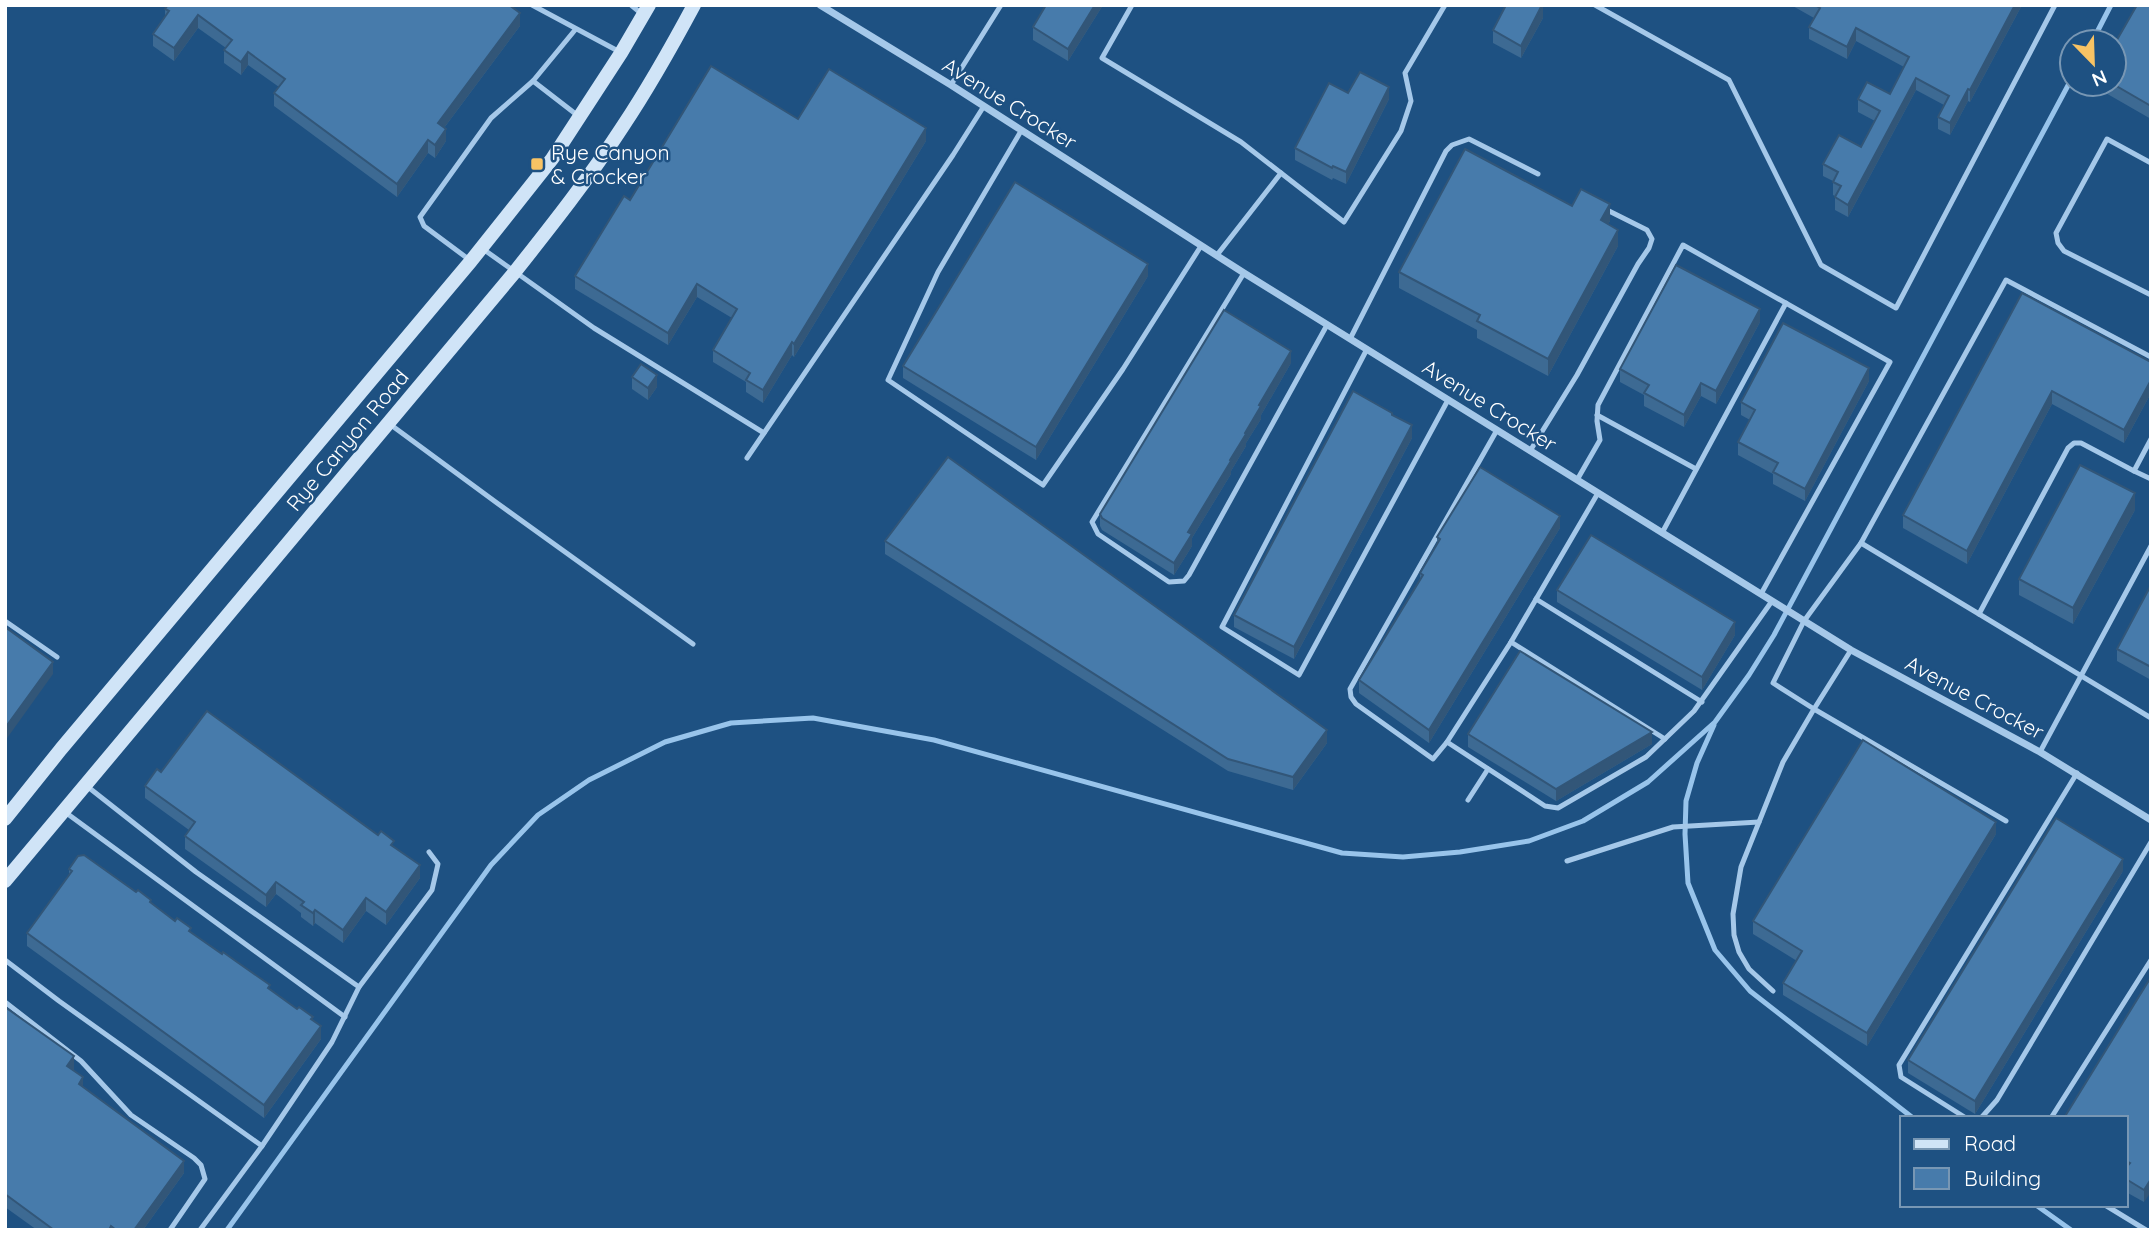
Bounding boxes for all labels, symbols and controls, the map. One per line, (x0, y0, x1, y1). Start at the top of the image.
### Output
north arrow (2058, 28, 2128, 98)
street label: Avenue Crocker (938, 51, 1082, 155)
text: N (2089, 65, 2111, 92)
place label: Rye Canyon & Crocker (551, 139, 670, 189)
marker: Rye Canyon & Crocker (529, 156, 545, 172)
street label: Avenue Crocker (1418, 353, 1562, 457)
street label: Rye Canyon Road (280, 364, 414, 516)
street label: Avenue Crocker (1901, 650, 2049, 744)
legend (1900, 1116, 2128, 1207)
text: Road (1964, 1130, 2016, 1156)
text: Building (1964, 1165, 2041, 1191)

